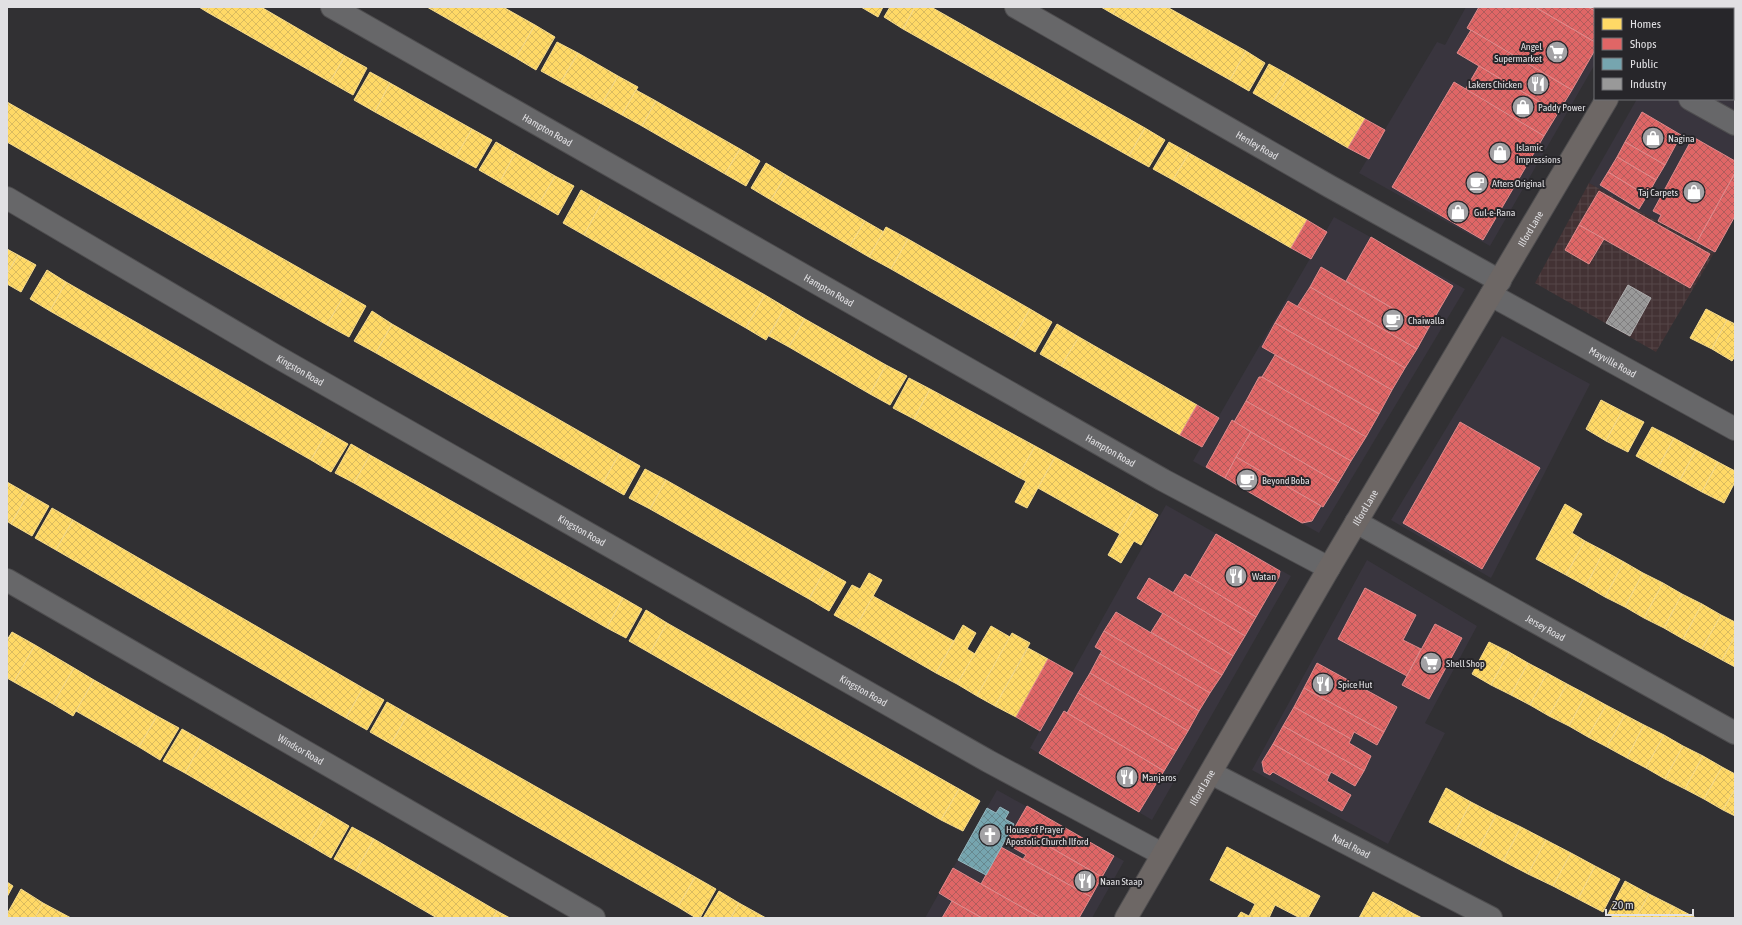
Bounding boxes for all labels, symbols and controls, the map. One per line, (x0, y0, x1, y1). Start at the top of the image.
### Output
legend (1594, 8, 1734, 100)
text: Homes (1630, 17, 1661, 31)
text: Shops (1630, 37, 1656, 51)
supermarket icon: Angel Supermarket (1544, 39, 1570, 65)
place label: Angel Supermarket (1494, 41, 1542, 64)
text: Public (1630, 57, 1658, 71)
restaurant icon: Lakers Chicken (1525, 71, 1551, 97)
text: Industry (1630, 77, 1667, 91)
place label: Lakers Chicken (1468, 79, 1522, 90)
shop icon: Paddy Power (1510, 94, 1536, 120)
place label: Paddy Power (1538, 102, 1586, 113)
street label: Hampton Road (521, 112, 574, 149)
shop icon: Nagina (1640, 125, 1666, 151)
street label: Henley Road (1234, 129, 1280, 162)
place label: Nagina (1668, 133, 1695, 144)
shop icon: Islamic Impressions (1487, 140, 1513, 166)
place label: Islamic Impressions (1516, 142, 1561, 165)
cafe icon: Afters Original (1464, 170, 1490, 196)
place label: Afters Original (1492, 178, 1545, 189)
shop icon: Taj Carpets (1681, 179, 1707, 205)
place label: Taj Carpets (1638, 187, 1678, 198)
shop icon: Gul-e-Rana (1445, 199, 1471, 225)
place label: Gul-e-Rana (1474, 207, 1516, 218)
street label: Ilford Lane (1516, 209, 1546, 249)
street label: Hampton Road (802, 272, 856, 309)
cafe icon: Chaiwalla (1380, 307, 1406, 333)
place label: Chaiwalla (1408, 315, 1445, 326)
street label: Mayville Road (1587, 345, 1638, 380)
street label: Kingston Road (274, 353, 326, 388)
street label: Hampton Road (1084, 432, 1137, 469)
cafe icon: Beyond Boba (1234, 467, 1260, 493)
place label: Beyond Boba (1262, 475, 1310, 486)
street label: Ilford Lane (1350, 487, 1380, 528)
street label: Kingston Road (556, 513, 608, 548)
restaurant icon: Watan (1223, 563, 1249, 589)
place label: Watan (1252, 571, 1276, 582)
street label: Jersey Road (1524, 613, 1567, 643)
supermarket icon: Shell Shop (1418, 650, 1444, 676)
place label: Shell Shop (1446, 658, 1485, 669)
restaurant icon: Spice Hut (1310, 671, 1336, 697)
street label: Kingston Road (838, 673, 889, 709)
place label: Spice Hut (1338, 679, 1372, 690)
street label: Windsor Road (276, 732, 326, 767)
restaurant icon: Manjaros (1114, 764, 1140, 790)
street label: Ilford Lane (1187, 767, 1217, 808)
place label: Manjaros (1142, 772, 1177, 783)
church icon: House of Prayer Apostolic Church Ilford (977, 822, 1003, 848)
place label: House of Prayer Apostolic Church Ilford (1006, 824, 1089, 847)
street label: Natal Road (1330, 832, 1372, 861)
restaurant icon: Naan Staap (1072, 868, 1098, 894)
place label: Naan Staap (1100, 876, 1143, 887)
scale bar (1606, 891, 1693, 917)
text: 20 m (1612, 898, 1634, 912)

